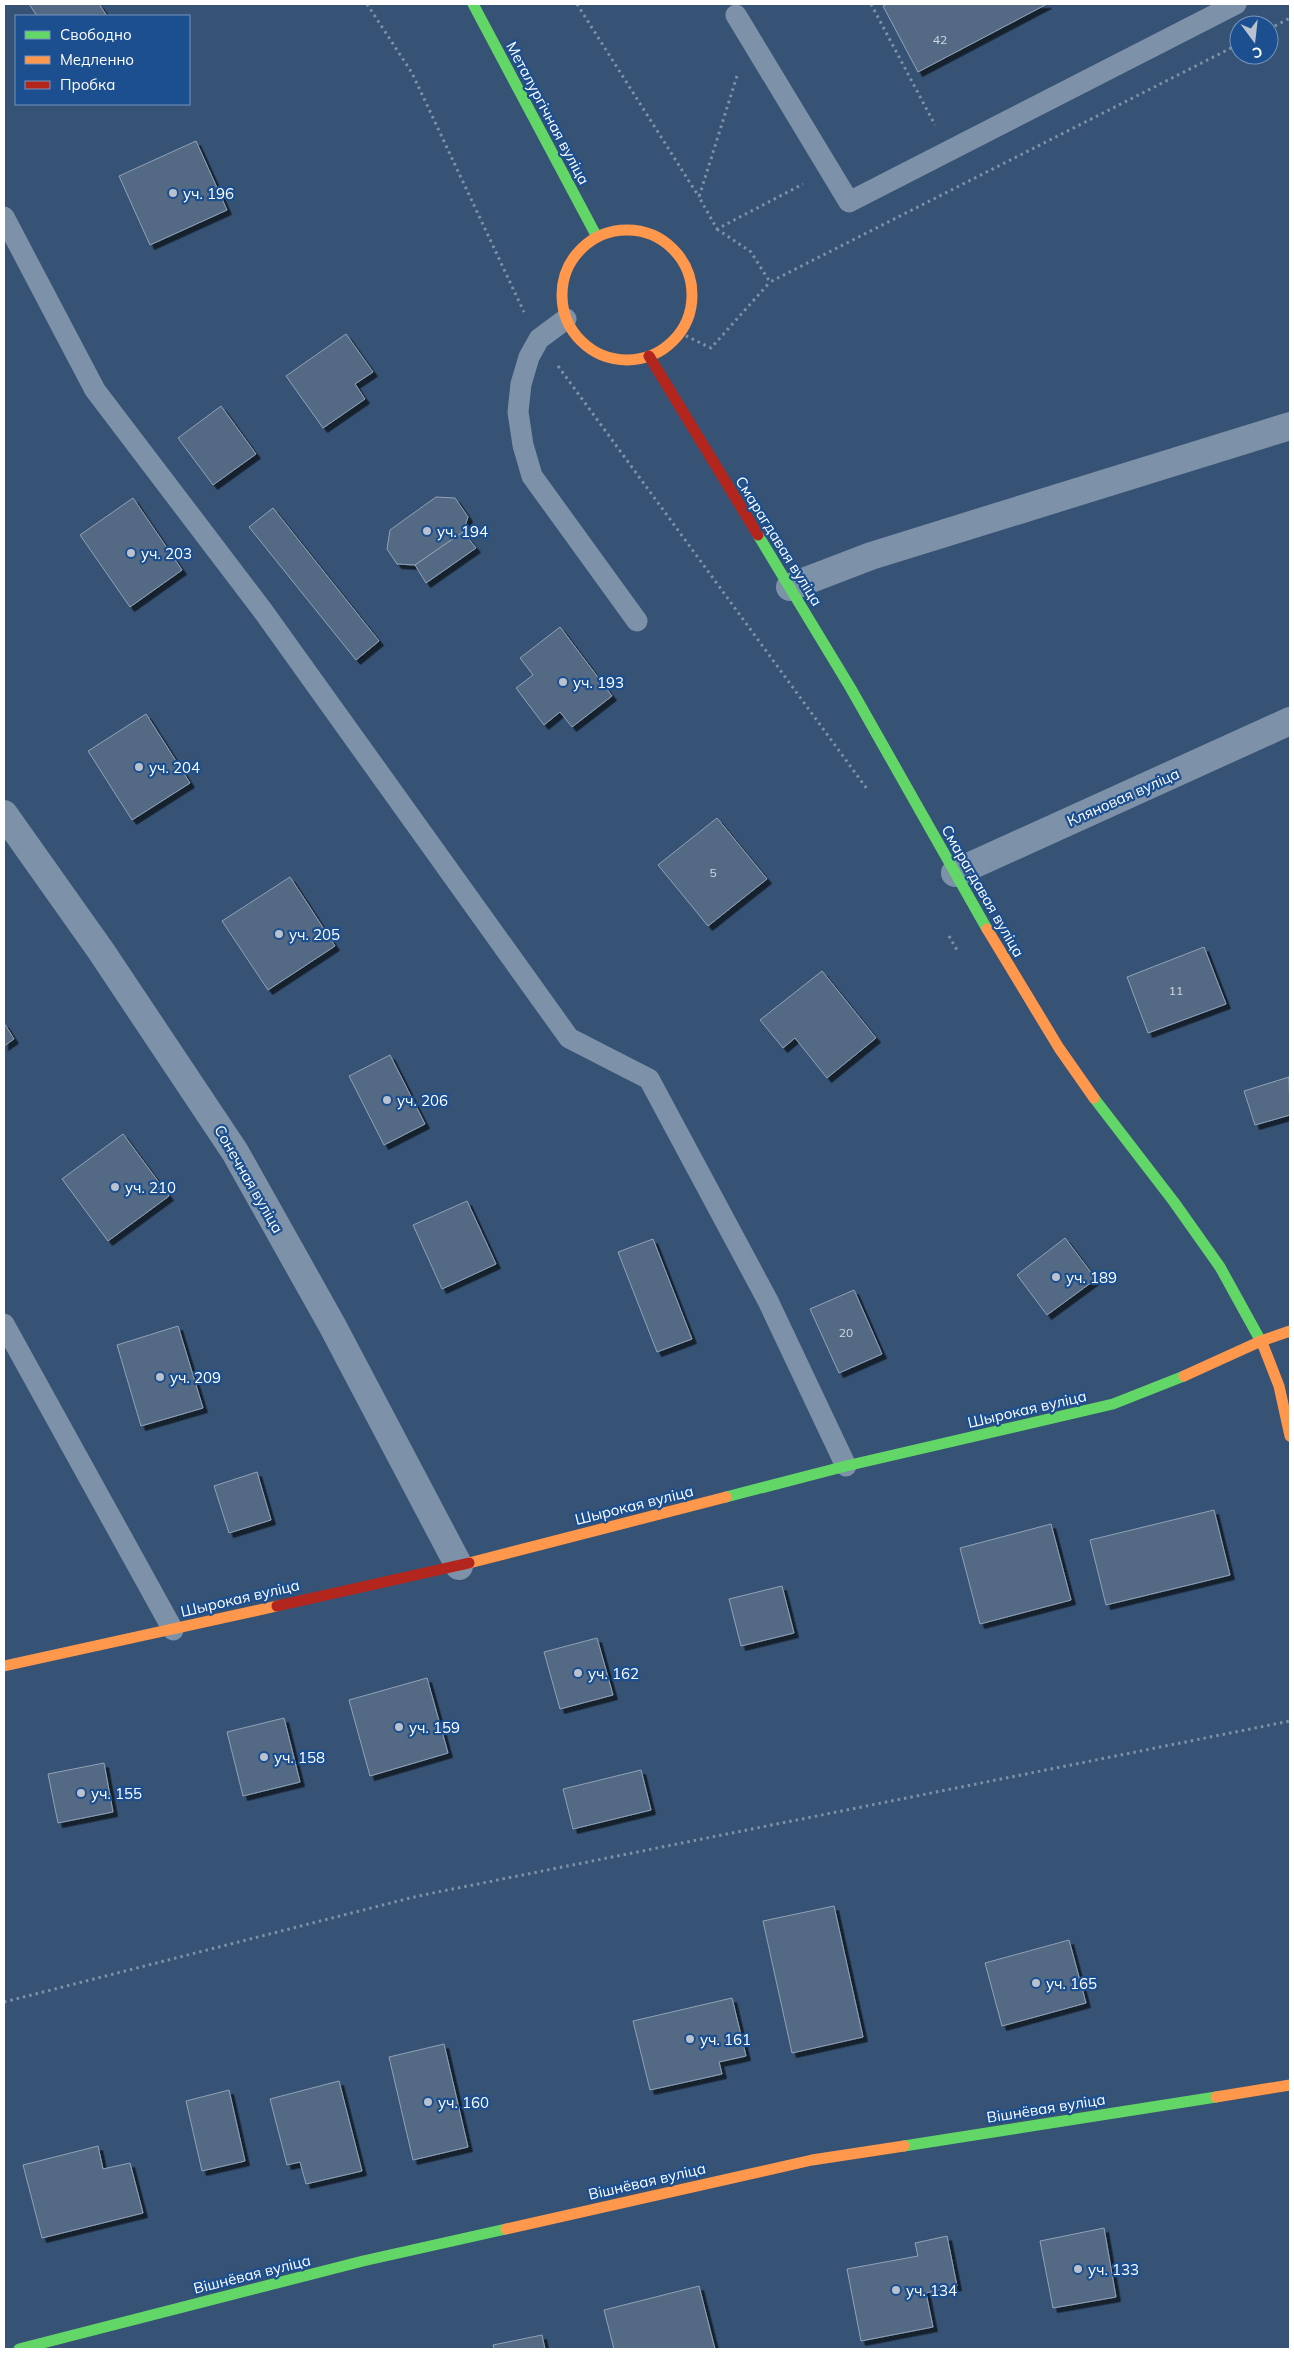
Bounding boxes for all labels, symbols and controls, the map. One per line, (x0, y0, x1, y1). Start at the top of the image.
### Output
legend (15, 15, 190, 105)
north arrow (1229, 15, 1279, 65)
text: Свободно (60, 25, 132, 44)
house number: 42 (933, 32, 947, 47)
street label: Металургічная вуліца (502, 38, 594, 188)
text: С (1250, 43, 1264, 62)
text: Медленно (60, 50, 134, 69)
text: Пробка (60, 75, 115, 94)
place label: уч. 196 (183, 184, 234, 203)
marker: уч. 196 (167, 187, 179, 199)
street label: Смарагдавая вуліца (731, 473, 827, 609)
place label: уч. 194 (437, 522, 488, 541)
marker: уч. 194 (421, 525, 433, 537)
place label: уч. 203 (141, 544, 192, 563)
marker: уч. 203 (125, 547, 137, 559)
place label: уч. 193 (573, 673, 624, 692)
marker: уч. 193 (557, 676, 569, 688)
place label: уч. 204 (149, 758, 200, 777)
marker: уч. 204 (133, 761, 145, 773)
street label: Кляновая вуліца (1064, 764, 1182, 830)
street label: Смарагдавая вуліца (937, 822, 1029, 960)
house number: 5 (709, 865, 717, 880)
place label: уч. 205 (289, 925, 340, 944)
marker: уч. 205 (273, 928, 285, 940)
house number: 11 (1169, 983, 1183, 998)
place label: уч. 206 (397, 1091, 448, 1110)
marker: уч. 206 (381, 1094, 393, 1106)
street label: Сонечная вуліца (210, 1122, 288, 1236)
place label: уч. 210 (125, 1178, 176, 1197)
marker: уч. 210 (109, 1181, 121, 1193)
place label: уч. 189 (1066, 1268, 1117, 1287)
marker: уч. 189 (1050, 1271, 1062, 1283)
house number: 20 (839, 1325, 853, 1340)
place label: уч. 209 (170, 1368, 221, 1387)
marker: уч. 209 (154, 1371, 166, 1383)
street label: Шырокая вуліца (966, 1386, 1088, 1432)
street label: Шырокая вуліца (573, 1481, 695, 1529)
street label: Шырокая вуліца (179, 1575, 301, 1621)
place label: уч. 162 (588, 1664, 639, 1683)
marker: уч. 162 (572, 1667, 584, 1679)
place label: уч. 159 (409, 1718, 460, 1737)
marker: уч. 159 (393, 1721, 405, 1733)
place label: уч. 158 (274, 1748, 325, 1767)
marker: уч. 158 (258, 1751, 270, 1763)
place label: уч. 155 (91, 1784, 142, 1803)
marker: уч. 155 (75, 1787, 87, 1799)
place label: уч. 165 (1046, 1974, 1097, 1993)
marker: уч. 165 (1030, 1977, 1042, 1989)
place label: уч. 161 (700, 2030, 751, 2049)
marker: уч. 161 (684, 2033, 696, 2045)
street label: Вішнёвая вуліца (985, 2089, 1107, 2127)
place label: уч. 160 (438, 2093, 489, 2112)
marker: уч. 160 (422, 2096, 434, 2108)
street label: Вішнёвая вуліца (586, 2158, 708, 2204)
street label: Вішнёвая вуліца (191, 2250, 313, 2298)
place label: уч. 133 (1088, 2260, 1139, 2279)
marker: уч. 133 (1072, 2263, 1084, 2275)
place label: уч. 134 (906, 2281, 957, 2300)
marker: уч. 134 (890, 2284, 902, 2296)

